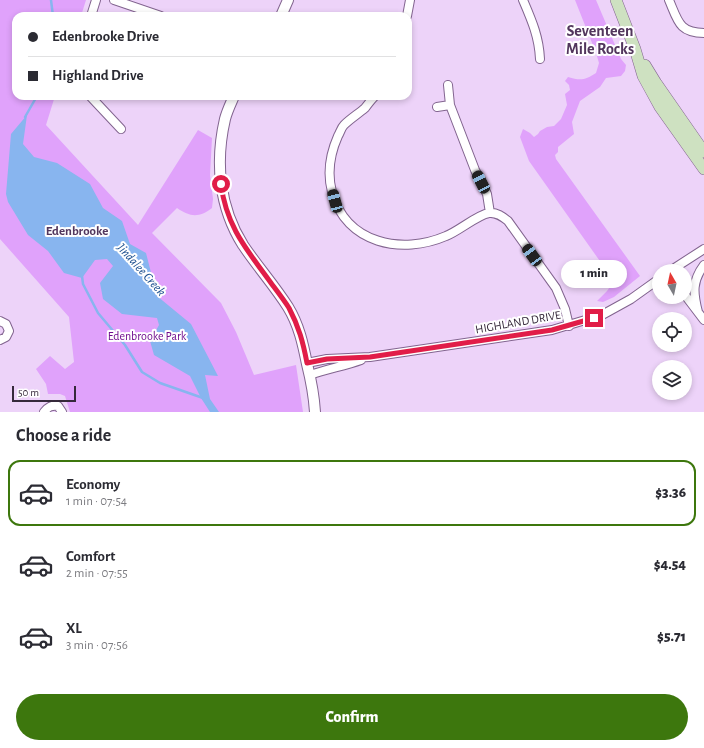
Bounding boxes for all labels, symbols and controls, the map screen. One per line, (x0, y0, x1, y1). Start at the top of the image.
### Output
district label: Seventeen Mile Rocks (566, 23, 634, 57)
text: Edenbrooke Drive (52, 29, 159, 44)
text: Highland Drive (52, 68, 144, 83)
car (470, 169, 492, 195)
route start (212, 175, 230, 193)
car (326, 188, 344, 214)
district label: Edenbrooke (46, 225, 108, 238)
water label: Jindalee Creek (114, 241, 168, 299)
car (520, 242, 544, 268)
callout: 1 min (561, 260, 627, 288)
north arrow (652, 264, 692, 304)
map controls (652, 264, 692, 400)
text: 1 min (580, 267, 608, 280)
street label: HIGHLAND DRIVE (474, 309, 562, 335)
route end (585, 309, 603, 327)
button: locate (652, 312, 692, 352)
park label: Edenbrooke Park (108, 330, 187, 342)
button: layers (652, 360, 692, 400)
scale bar (12, 384, 76, 403)
text: 50 m (18, 387, 39, 398)
text: Choose a ride (16, 427, 111, 445)
icon: car (18, 475, 54, 511)
text: Economy (66, 477, 120, 492)
text: $3.36 (655, 485, 686, 500)
text: 1 min · 07:54 (66, 495, 127, 508)
icon: car (18, 547, 54, 583)
text: Comfort (66, 549, 115, 564)
text: $4.54 (654, 557, 686, 572)
text: 2 min · 07:55 (66, 567, 128, 580)
icon: car (18, 619, 54, 655)
text: XL (66, 621, 82, 636)
text: $5.71 (657, 629, 686, 644)
text: 3 min · 07:56 (66, 639, 128, 652)
button: Confirm (16, 694, 688, 740)

